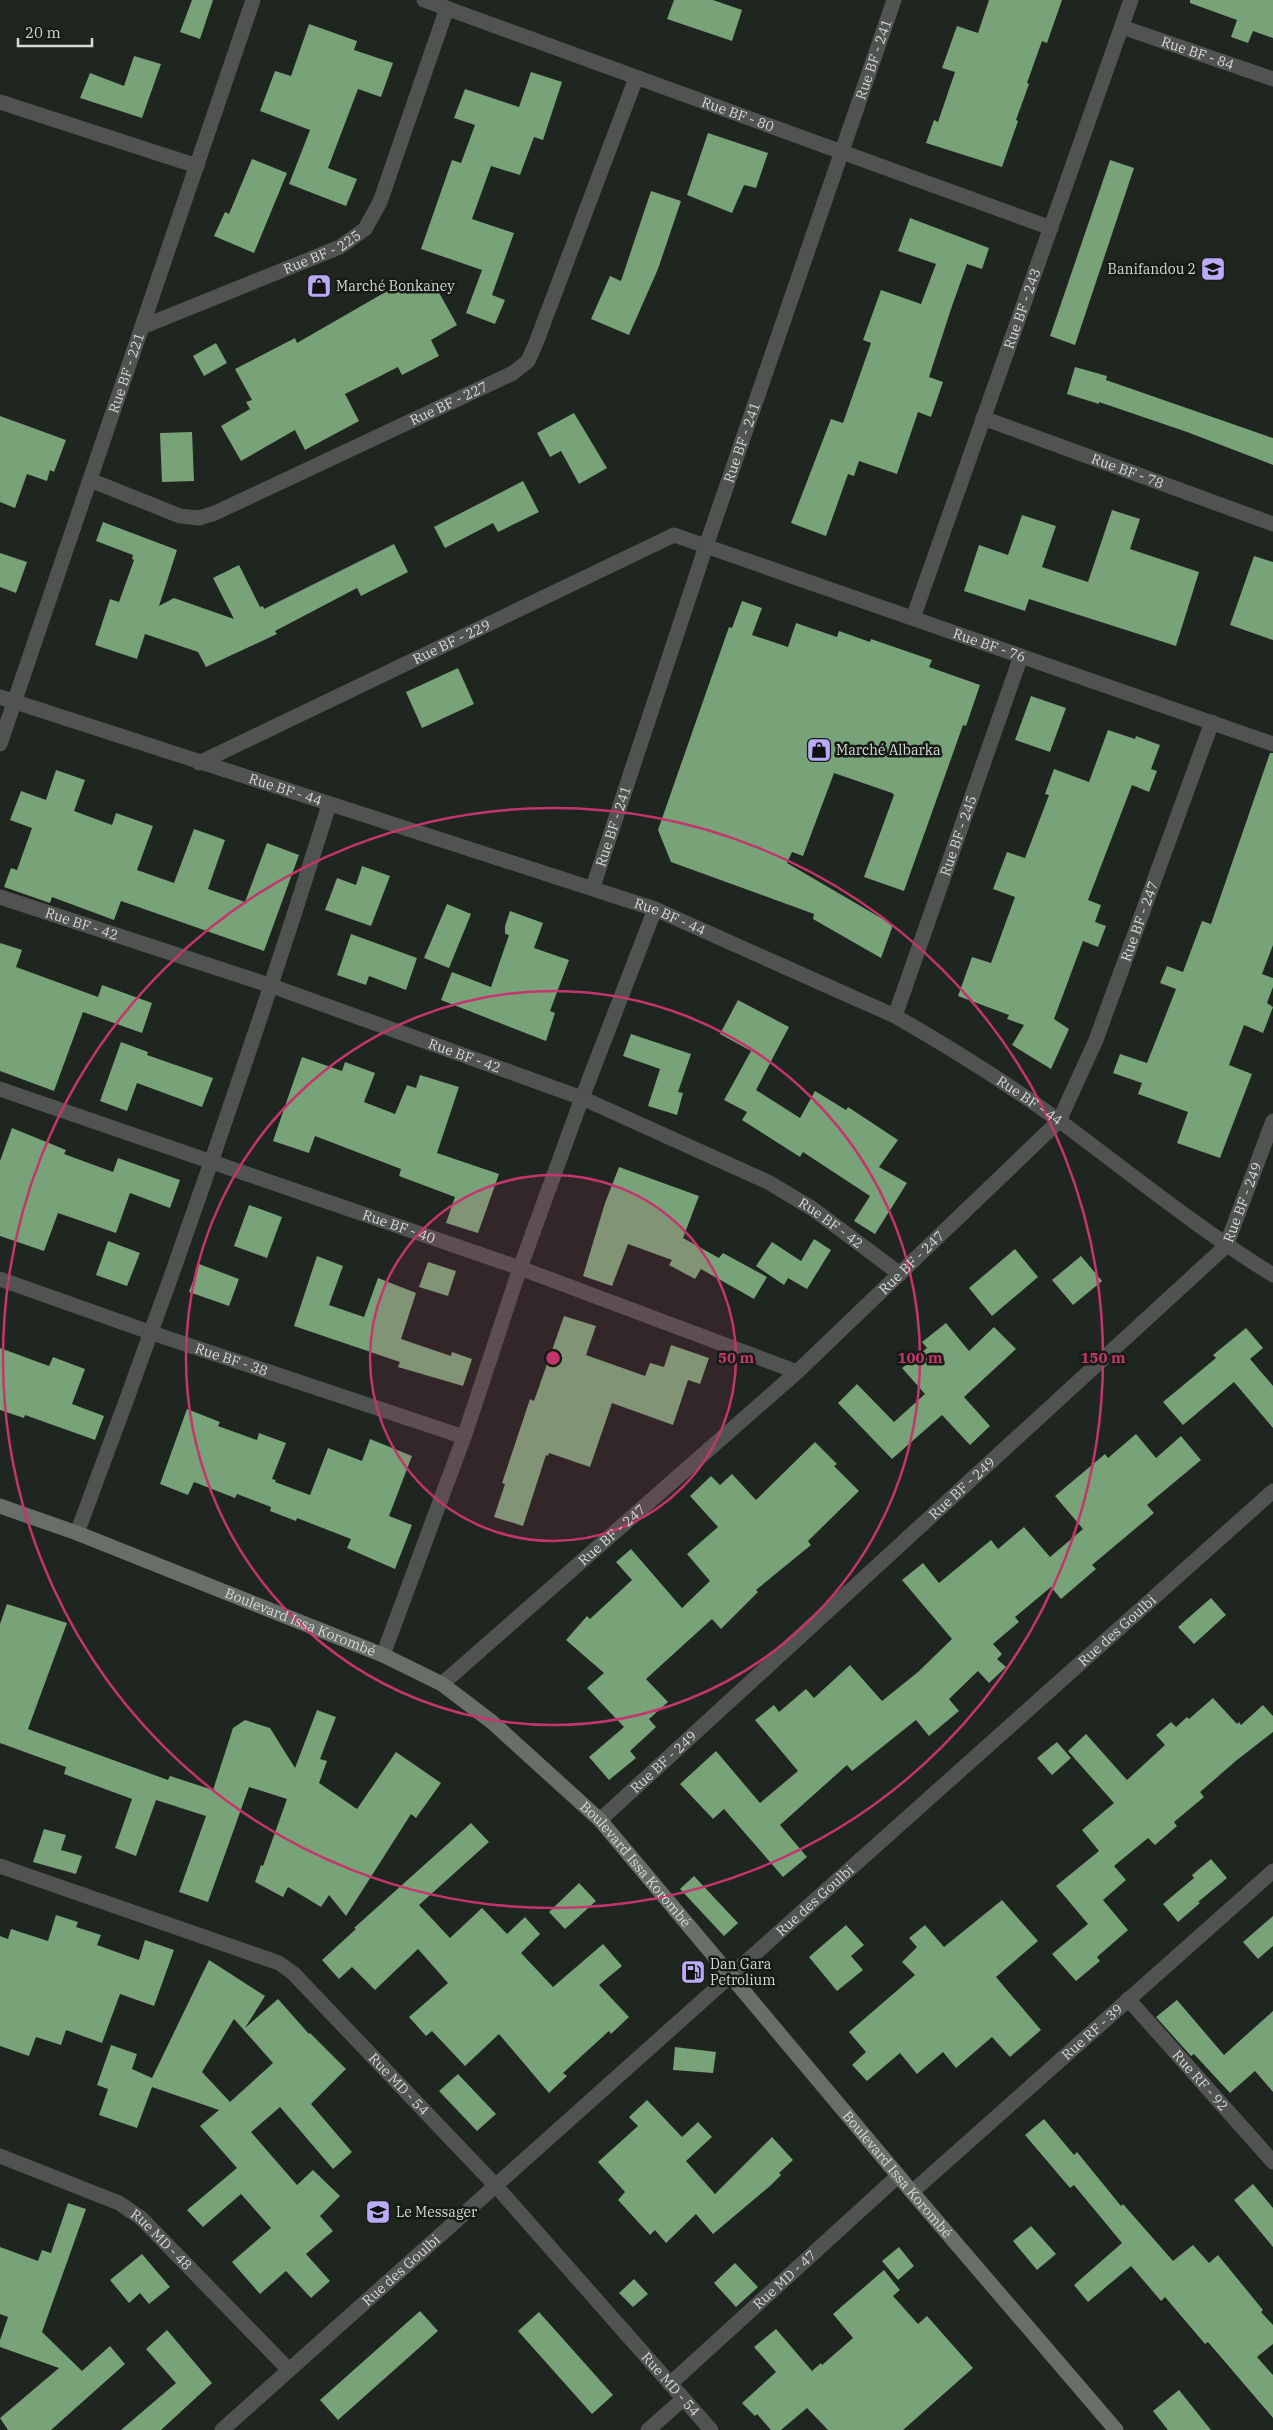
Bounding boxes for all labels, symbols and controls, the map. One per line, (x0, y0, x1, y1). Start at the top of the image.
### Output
scale bar (18, 15, 91, 47)
street label: Rue BF - 241 (851, 17, 896, 102)
text: 20 m (25, 23, 61, 42)
street label: Rue BF - 84 (1159, 32, 1236, 74)
street label: Rue BF - 80 (699, 93, 777, 136)
street label: Rue BF - 225 (280, 226, 364, 278)
school or university icon: Banifandou 2 (1200, 256, 1226, 282)
place label: Banifandou 2 (1108, 260, 1196, 278)
street label: Rue BF - 243 (1000, 266, 1045, 351)
shop icon: Marché Bonkaney (306, 273, 332, 299)
place label: Marché Bonkaney (336, 277, 455, 295)
street label: Rue BF - 221 (104, 330, 148, 416)
street label: Rue BF - 227 (407, 377, 491, 429)
street label: Rue BF - 241 (720, 399, 764, 485)
street label: Rue BF - 78 (1089, 449, 1166, 492)
street label: Rue BF - 229 (410, 616, 493, 668)
street label: Rue BF - 76 (951, 624, 1028, 666)
shop icon: Marché Albarka (806, 737, 832, 763)
place label: Marché Albarka (836, 741, 941, 759)
street label: Rue BF - 44 (247, 769, 324, 810)
street label: Rue BF - 241 (591, 783, 635, 869)
street label: Rue BF - 245 (936, 793, 980, 878)
street label: Rue BF - 247 (1116, 879, 1162, 964)
street label: Rue BF - 44 (632, 894, 708, 939)
street label: Rue BF - 42 (43, 903, 121, 944)
street label: Rue BF - 42 (426, 1034, 503, 1077)
street label: Rue BF - 44 (993, 1072, 1066, 1129)
street label: Rue BF - 249 (1219, 1160, 1266, 1245)
street label: Rue BF - 42 (795, 1193, 867, 1252)
street label: Rue BF - 40 (360, 1206, 438, 1247)
street label: Rue BF - 247 (875, 1227, 948, 1298)
street label: Rue BF - 38 (193, 1339, 270, 1380)
text: 50 m (718, 1348, 754, 1367)
text: 100 m (897, 1348, 943, 1367)
text: 150 m (1080, 1348, 1126, 1367)
centre of rings (544, 1349, 562, 1367)
street label: Rue BF - 249 (925, 1453, 999, 1523)
street label: Rue BF - 247 (574, 1500, 649, 1569)
street label: Boulevard Issa Korombé (222, 1584, 378, 1660)
street label: Rue des Goulbi (1074, 1591, 1160, 1670)
street label: Rue BF - 249 (626, 1727, 700, 1797)
street label: Boulevard Issa Korombé (576, 1797, 695, 1931)
street label: Rue des Goulbi (772, 1861, 858, 1940)
place label: Dan Gara Petrolium (710, 1955, 776, 1989)
fuel station icon: Dan Gara Petrolium (680, 1959, 706, 1985)
street label: Rue RF - 39 (1058, 2000, 1126, 2064)
street label: Rue RF - 92 (1169, 2046, 1232, 2115)
street label: Rue MD - 54 (365, 2049, 433, 2119)
street label: Boulevard Issa Korombé (839, 2107, 956, 2242)
school or university icon: Le Messager (365, 2199, 391, 2225)
place label: Le Messager (396, 2203, 478, 2221)
street label: Rue MD - 48 (127, 2205, 196, 2274)
street label: Rue des Goulbi (358, 2231, 444, 2310)
street label: Rue MD - 47 (749, 2246, 820, 2313)
street label: Rue MD - 54 (638, 2348, 704, 2420)

